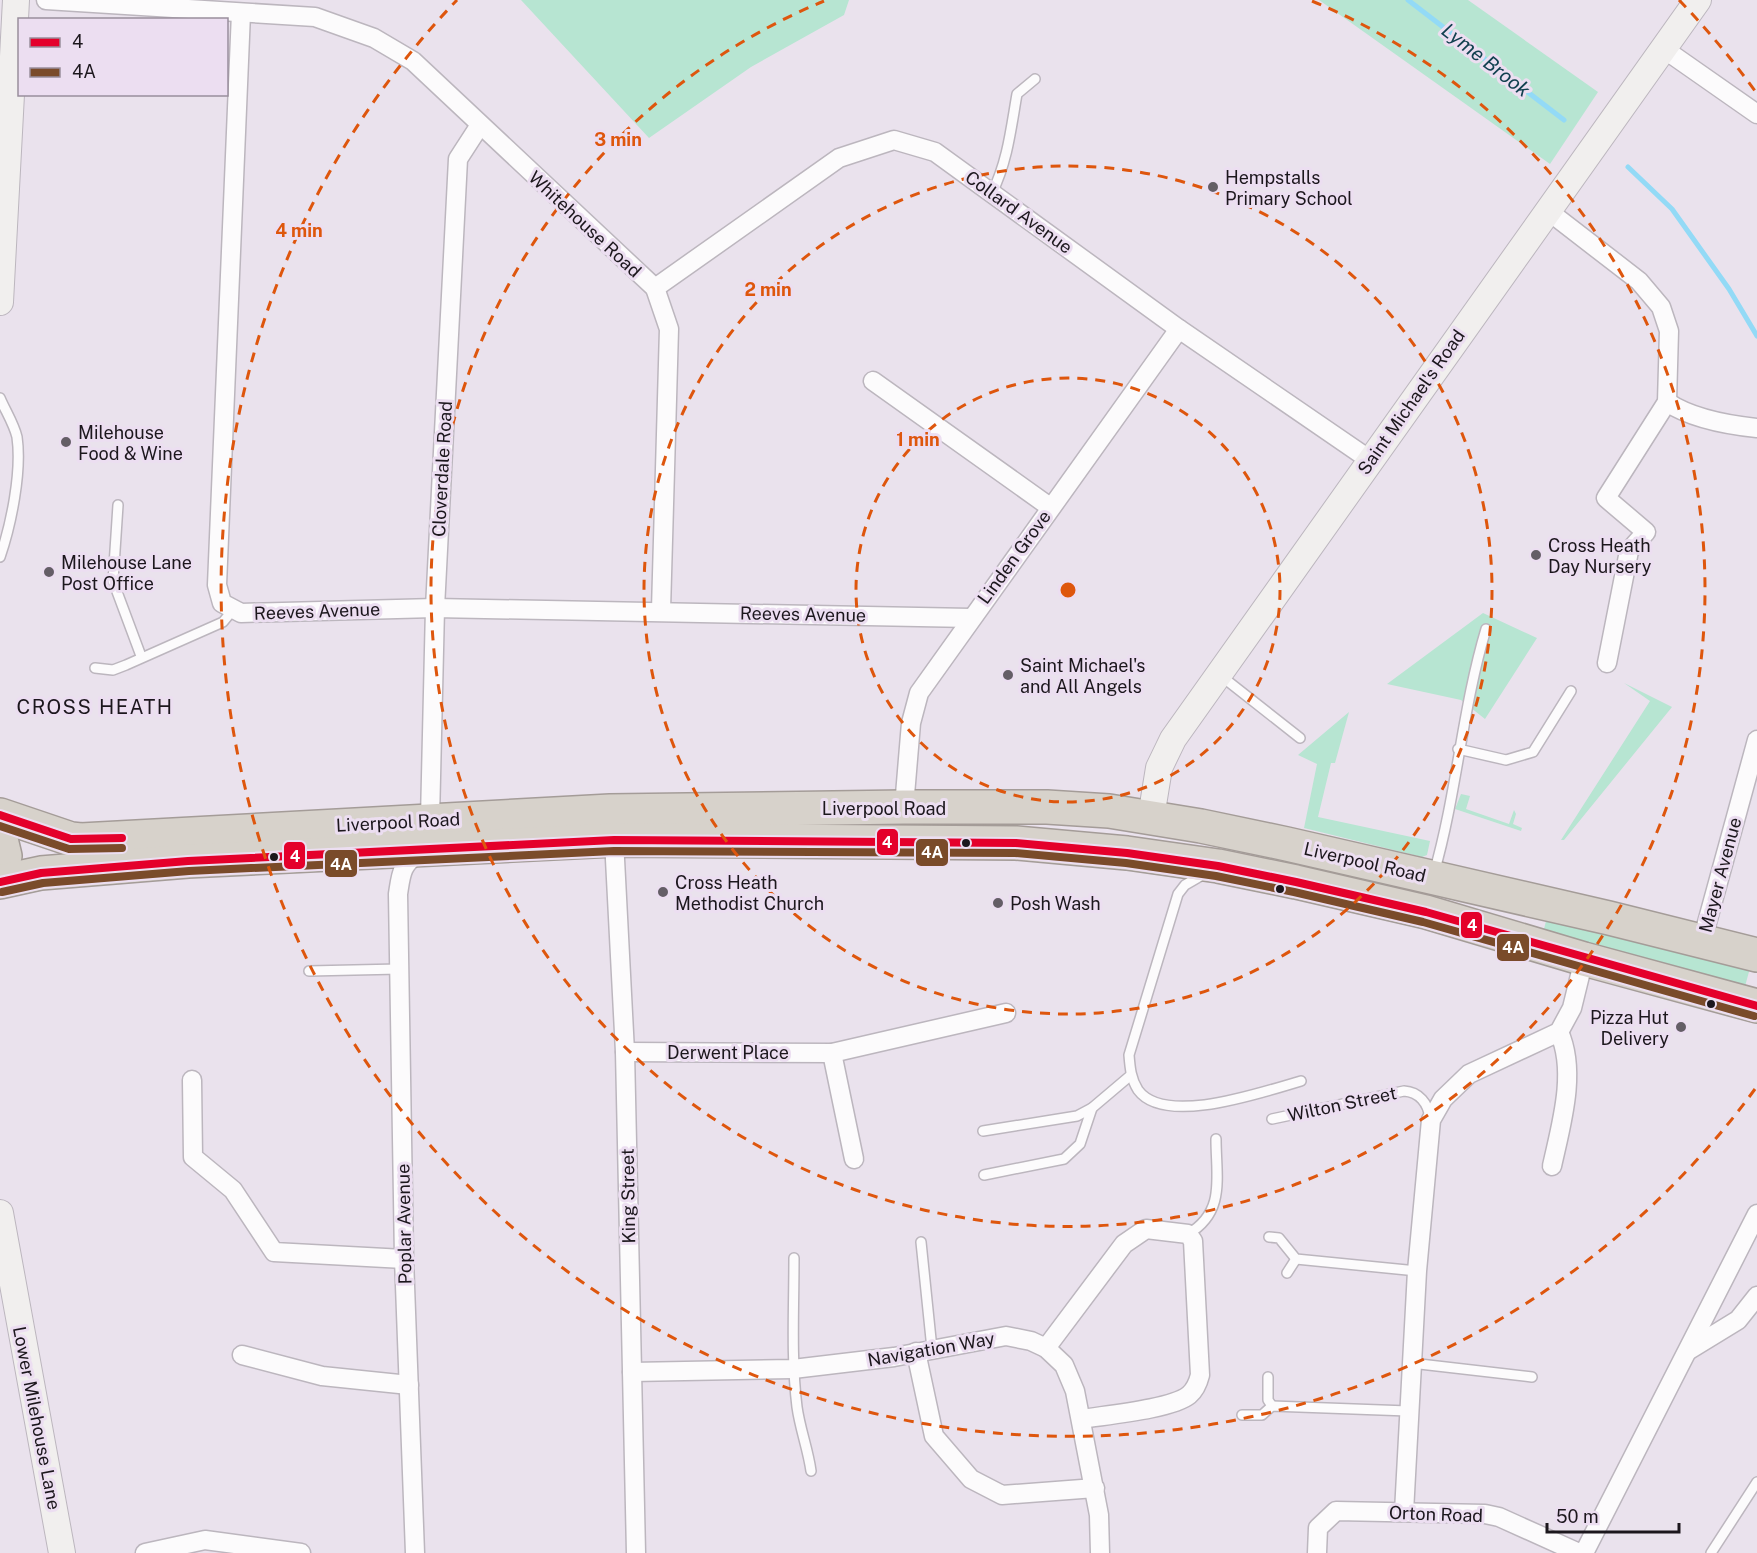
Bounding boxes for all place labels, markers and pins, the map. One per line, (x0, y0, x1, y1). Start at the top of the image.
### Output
place label: Hempstalls Primary School (1225, 167, 1353, 209)
marker: Hempstalls Primary School (1206, 180, 1220, 194)
place label: Milehouse Food & Wine (78, 422, 183, 464)
marker: Milehouse Food & Wine (59, 435, 73, 449)
place label: Cross Heath Day Nursery (1548, 535, 1652, 577)
marker: Cross Heath Day Nursery (1529, 548, 1543, 562)
place label: Milehouse Lane Post Office (61, 552, 192, 594)
marker: Milehouse Lane Post Office (42, 565, 56, 579)
centre of rings (1058, 580, 1078, 600)
place label: Saint Michael's and All Angels (1020, 655, 1145, 697)
marker: Saint Michael's and All Angels (1001, 668, 1015, 682)
unlabelled marker (960, 837, 972, 849)
unlabelled marker (268, 851, 280, 863)
place label: Cross Heath Methodist Church (675, 872, 824, 914)
unlabelled marker (1274, 883, 1286, 895)
marker: Cross Heath Methodist Church (656, 885, 670, 899)
place label: Posh Wash (1010, 893, 1101, 914)
marker: Posh Wash (991, 896, 1005, 910)
unlabelled marker (1705, 998, 1717, 1010)
place label: Pizza Hut Delivery (1590, 1007, 1669, 1049)
marker: Pizza Hut Delivery (1674, 1020, 1688, 1034)

